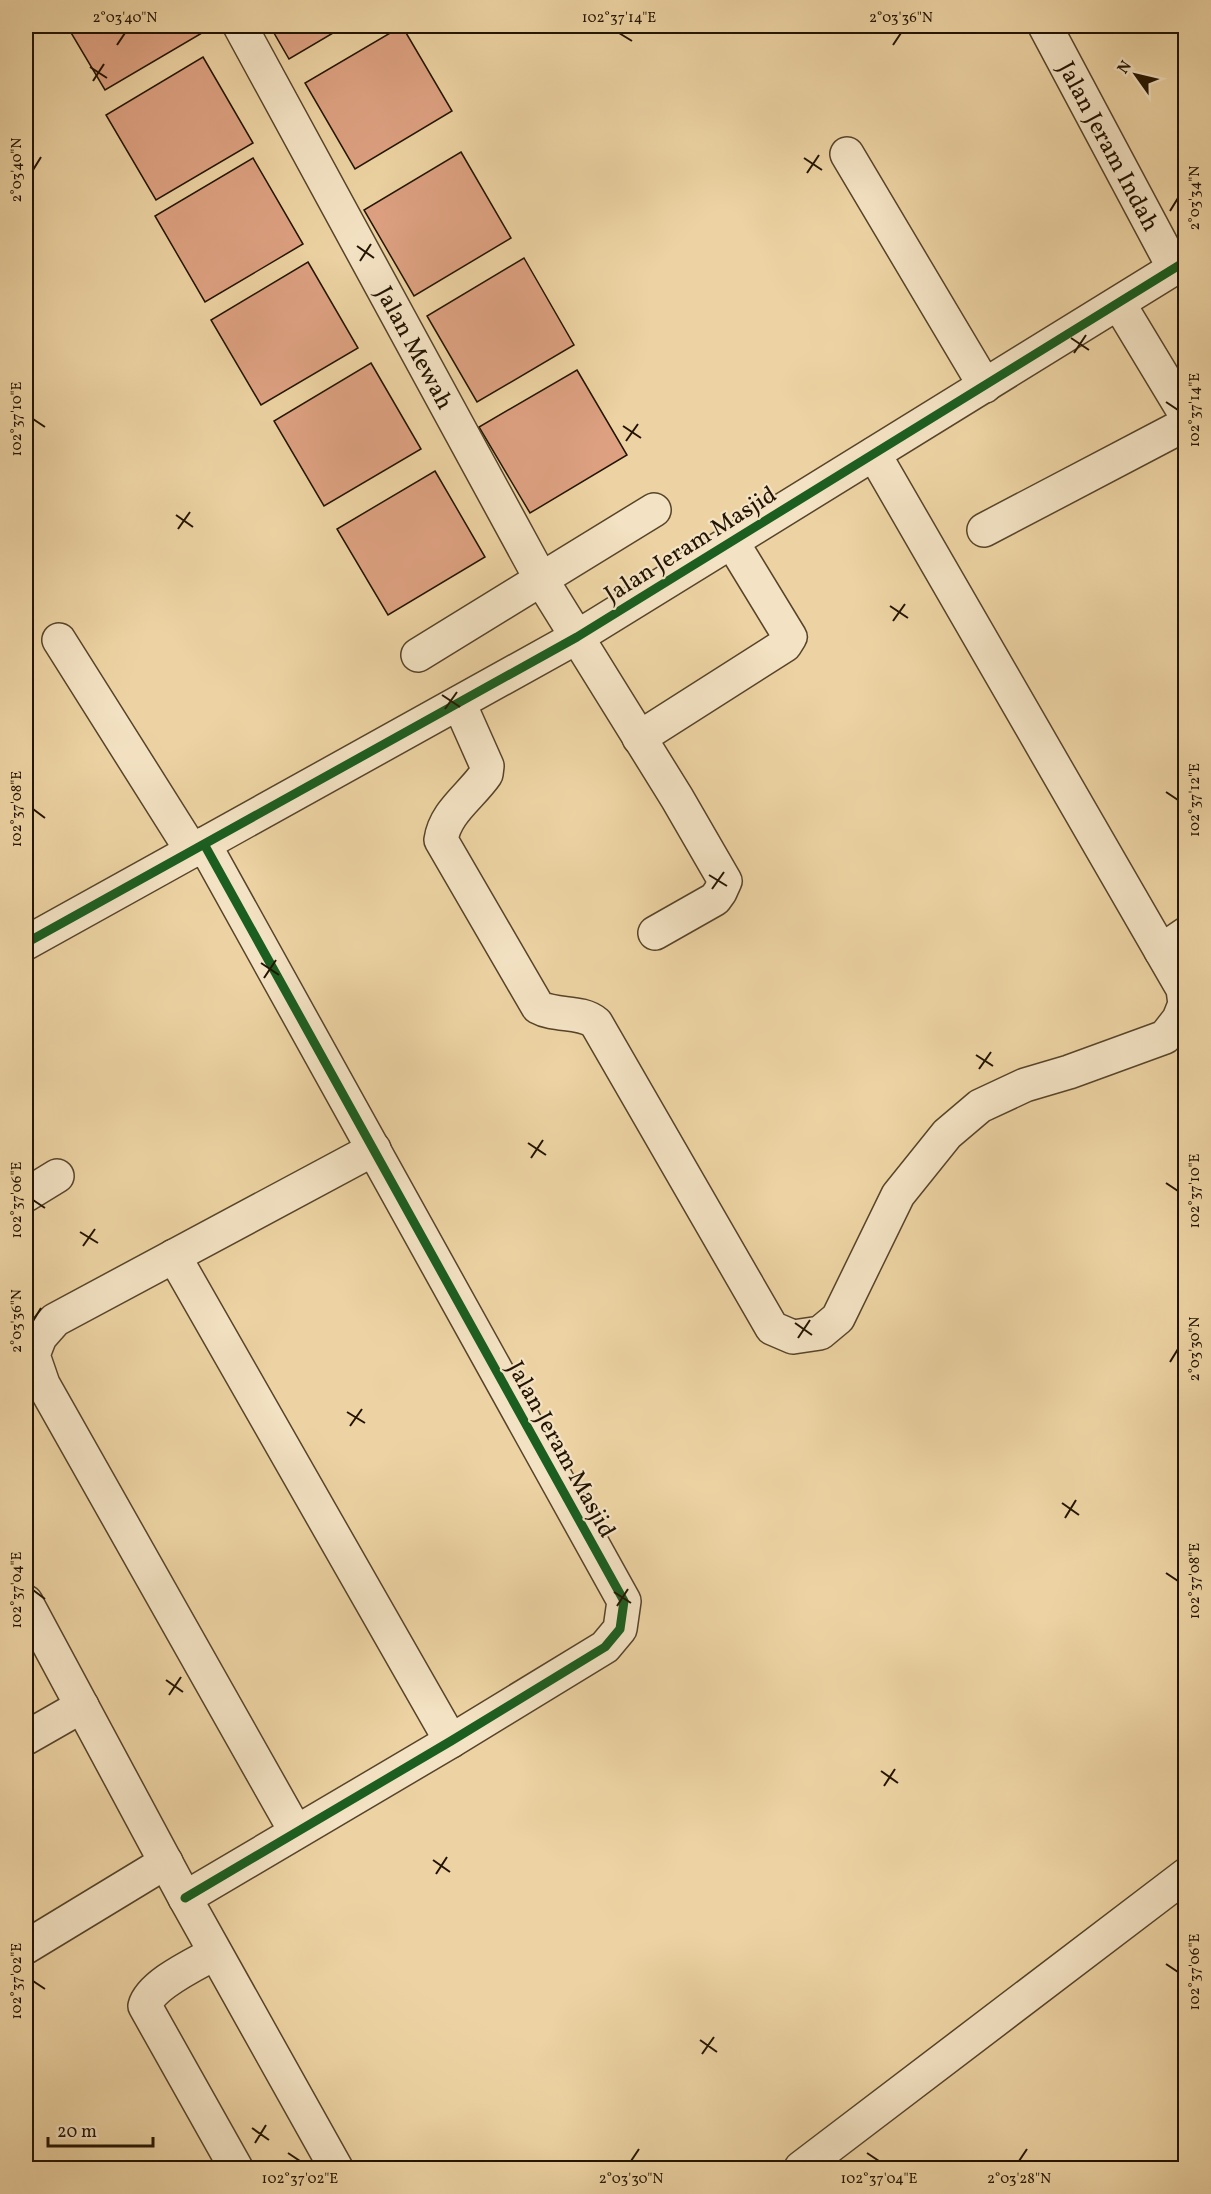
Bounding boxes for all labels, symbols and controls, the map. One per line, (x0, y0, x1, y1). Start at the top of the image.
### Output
text: 2°03'40"N (93, 8, 157, 29)
text: 102°37'14"E (582, 8, 656, 29)
text: 2°03'36"N (869, 8, 933, 29)
north arrow (1106, 45, 1166, 105)
street label: Jalan Jeram Indah (1048, 56, 1166, 238)
text: N (1113, 56, 1138, 79)
text: 2°03'40"N (7, 138, 28, 202)
text: 2°03'34"N (1185, 166, 1206, 230)
street label: Jalan Mewah (366, 281, 461, 416)
text: 102°37'14"E (1185, 373, 1206, 447)
text: 102°37'10"E (7, 382, 28, 456)
street label: Jalan Jeram Masjid (598, 479, 784, 612)
text: 102°37'12"E (1185, 763, 1206, 837)
text: 102°37'08"E (7, 771, 28, 847)
text: 102°37'10"E (1185, 1154, 1206, 1228)
text: 102°37'06"E (7, 1162, 28, 1238)
text: 2°03'36"N (7, 1289, 28, 1353)
text: 2°03'30"N (1185, 1317, 1206, 1381)
street label: Jalan Jeram Masjid (497, 1355, 623, 1545)
text: 102°37'08"E (1185, 1543, 1206, 1619)
text: 102°37'04"E (7, 1551, 28, 1629)
text: 102°37'06"E (1185, 1934, 1206, 2010)
text: 102°37'02"E (7, 1943, 28, 2019)
scale bar (48, 2110, 153, 2148)
text: 20 m (57, 2120, 97, 2145)
text: 102°37'02"E (262, 2169, 338, 2190)
text: 2°03'30"N (599, 2169, 663, 2190)
text: 102°37'04"E (840, 2169, 918, 2190)
text: 2°03'28"N (987, 2169, 1051, 2190)

